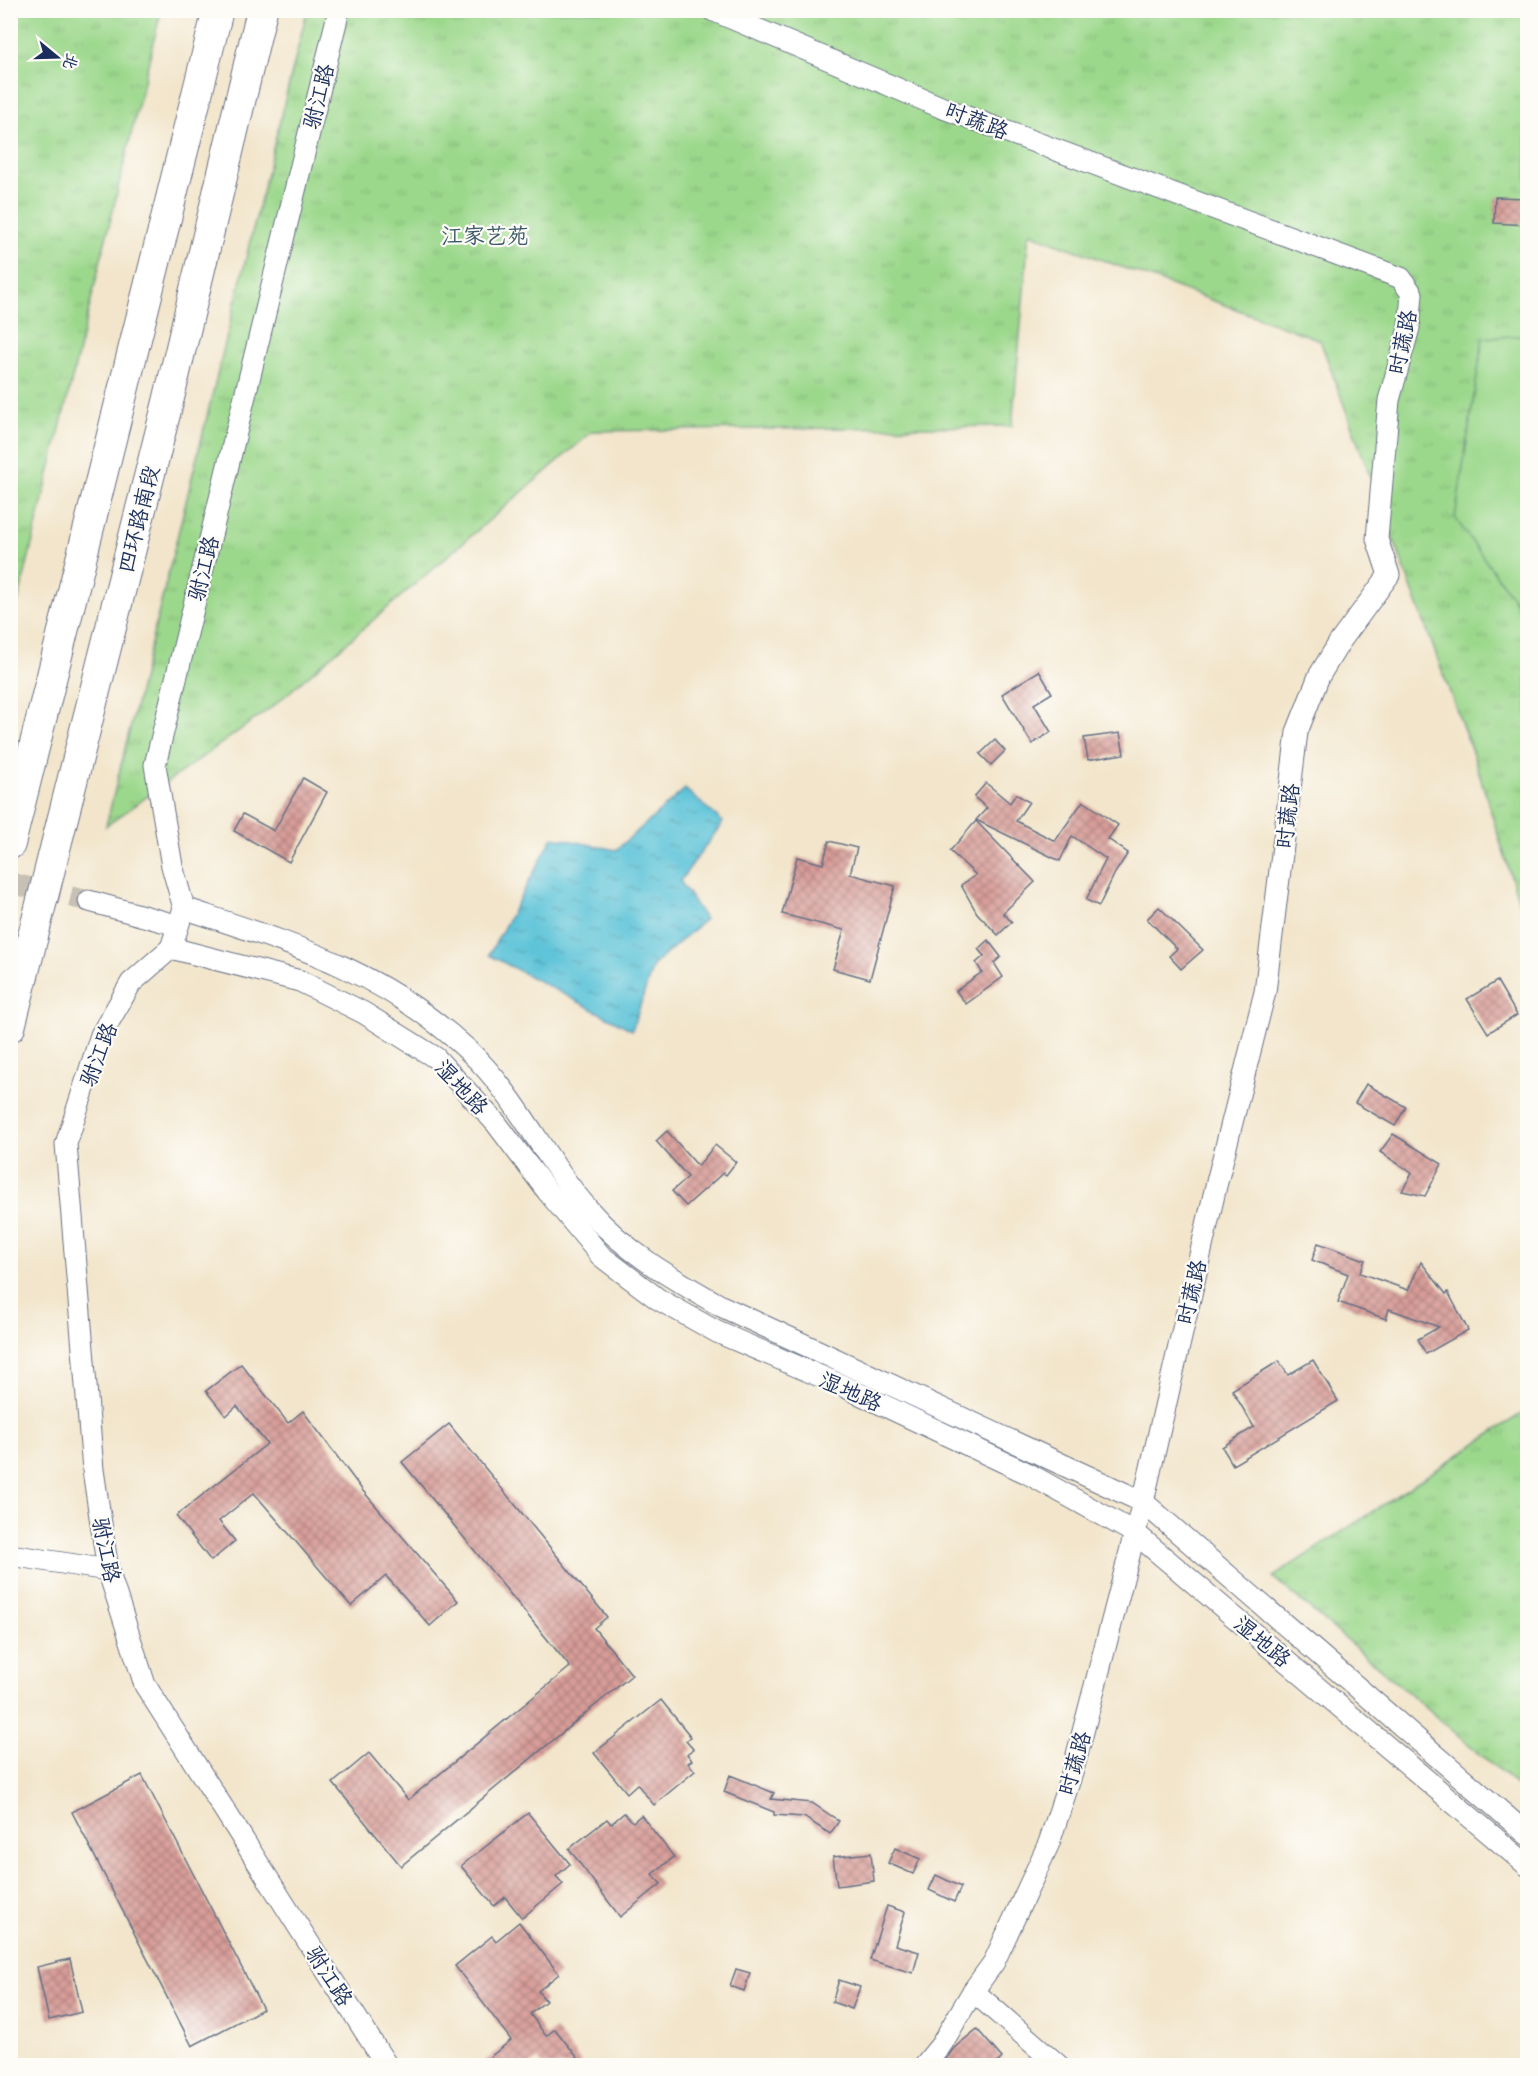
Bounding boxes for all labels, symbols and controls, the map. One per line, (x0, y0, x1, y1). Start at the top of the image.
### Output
north arrow (27, 27, 87, 87)
text: 北 (57, 50, 82, 72)
street label: 驸江路 (298, 61, 342, 132)
street label: 时蔬路 (940, 97, 1012, 147)
park label: 江家艺苑 (441, 223, 529, 251)
street label: 时蔬路 (1383, 307, 1425, 378)
street label: 四环路南段 (113, 463, 167, 576)
street label: 驸江路 (183, 533, 227, 604)
street label: 时蔬路 (1271, 782, 1307, 851)
street label: 驸江路 (75, 1019, 125, 1091)
street label: 湿地路 (428, 1055, 493, 1122)
street label: 时蔬路 (1172, 1257, 1214, 1328)
street label: 湿地路 (814, 1367, 886, 1419)
street label: 驸江路 (85, 1515, 125, 1585)
street label: 湿地路 (1227, 1611, 1296, 1674)
street label: 时蔬路 (1053, 1728, 1098, 1799)
street label: 驸江路 (299, 1942, 358, 2012)

